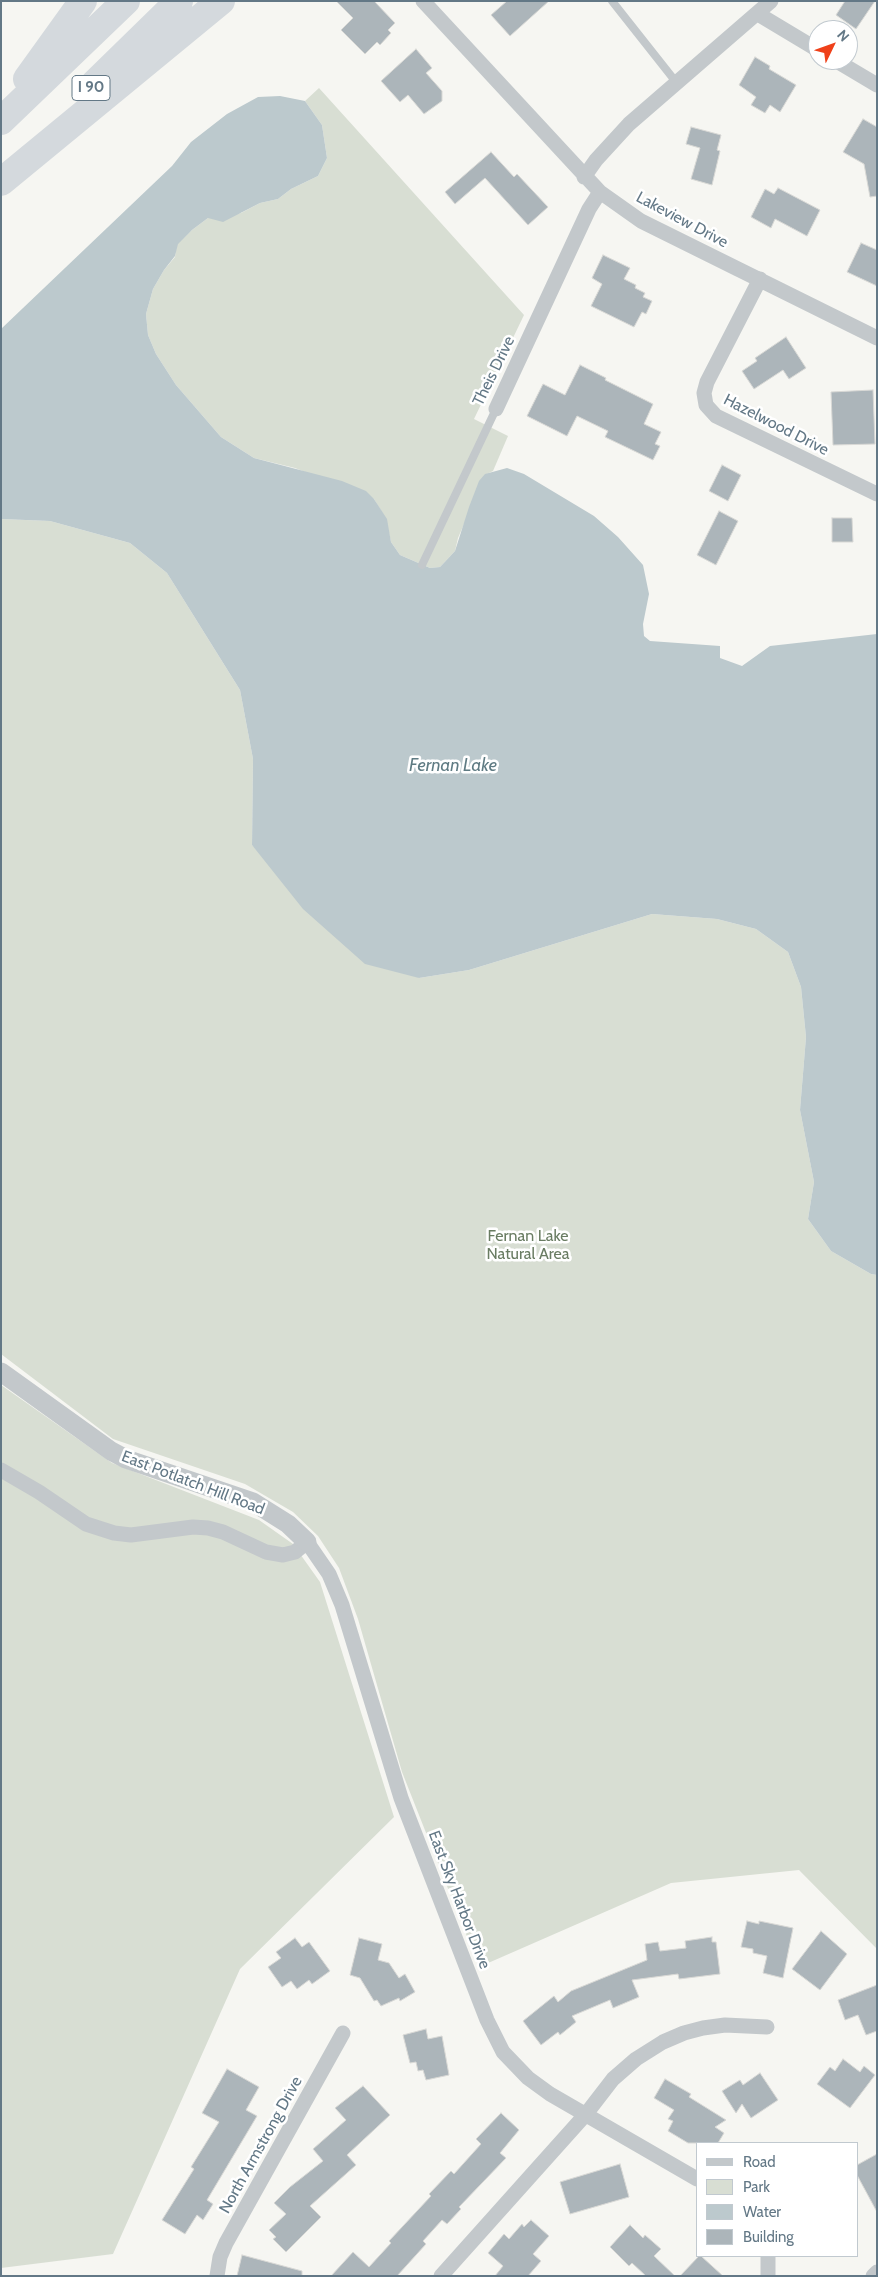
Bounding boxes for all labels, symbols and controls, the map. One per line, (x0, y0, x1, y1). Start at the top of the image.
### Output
north arrow (808, 20, 858, 70)
text: N (833, 26, 853, 45)
road number: I 90 (72, 76, 110, 100)
street label: Lakeview Drive (633, 188, 731, 252)
street label: Theis Drive (469, 333, 519, 409)
street label: Hazelwood Drive (720, 390, 832, 460)
water label: Fernan Lake (409, 755, 497, 777)
park label: Fernan Lake Natural Area (487, 1226, 569, 1264)
street label: East Potlatch Hill Road (119, 1447, 267, 1519)
street label: East Sky Harbor Drive (424, 1828, 494, 1972)
street label: North Armstrong Drive (215, 2073, 307, 2217)
legend (696, 2142, 858, 2257)
text: Road (743, 2153, 776, 2171)
text: Park (743, 2178, 770, 2196)
text: Water (743, 2203, 781, 2221)
text: Building (743, 2228, 794, 2246)

